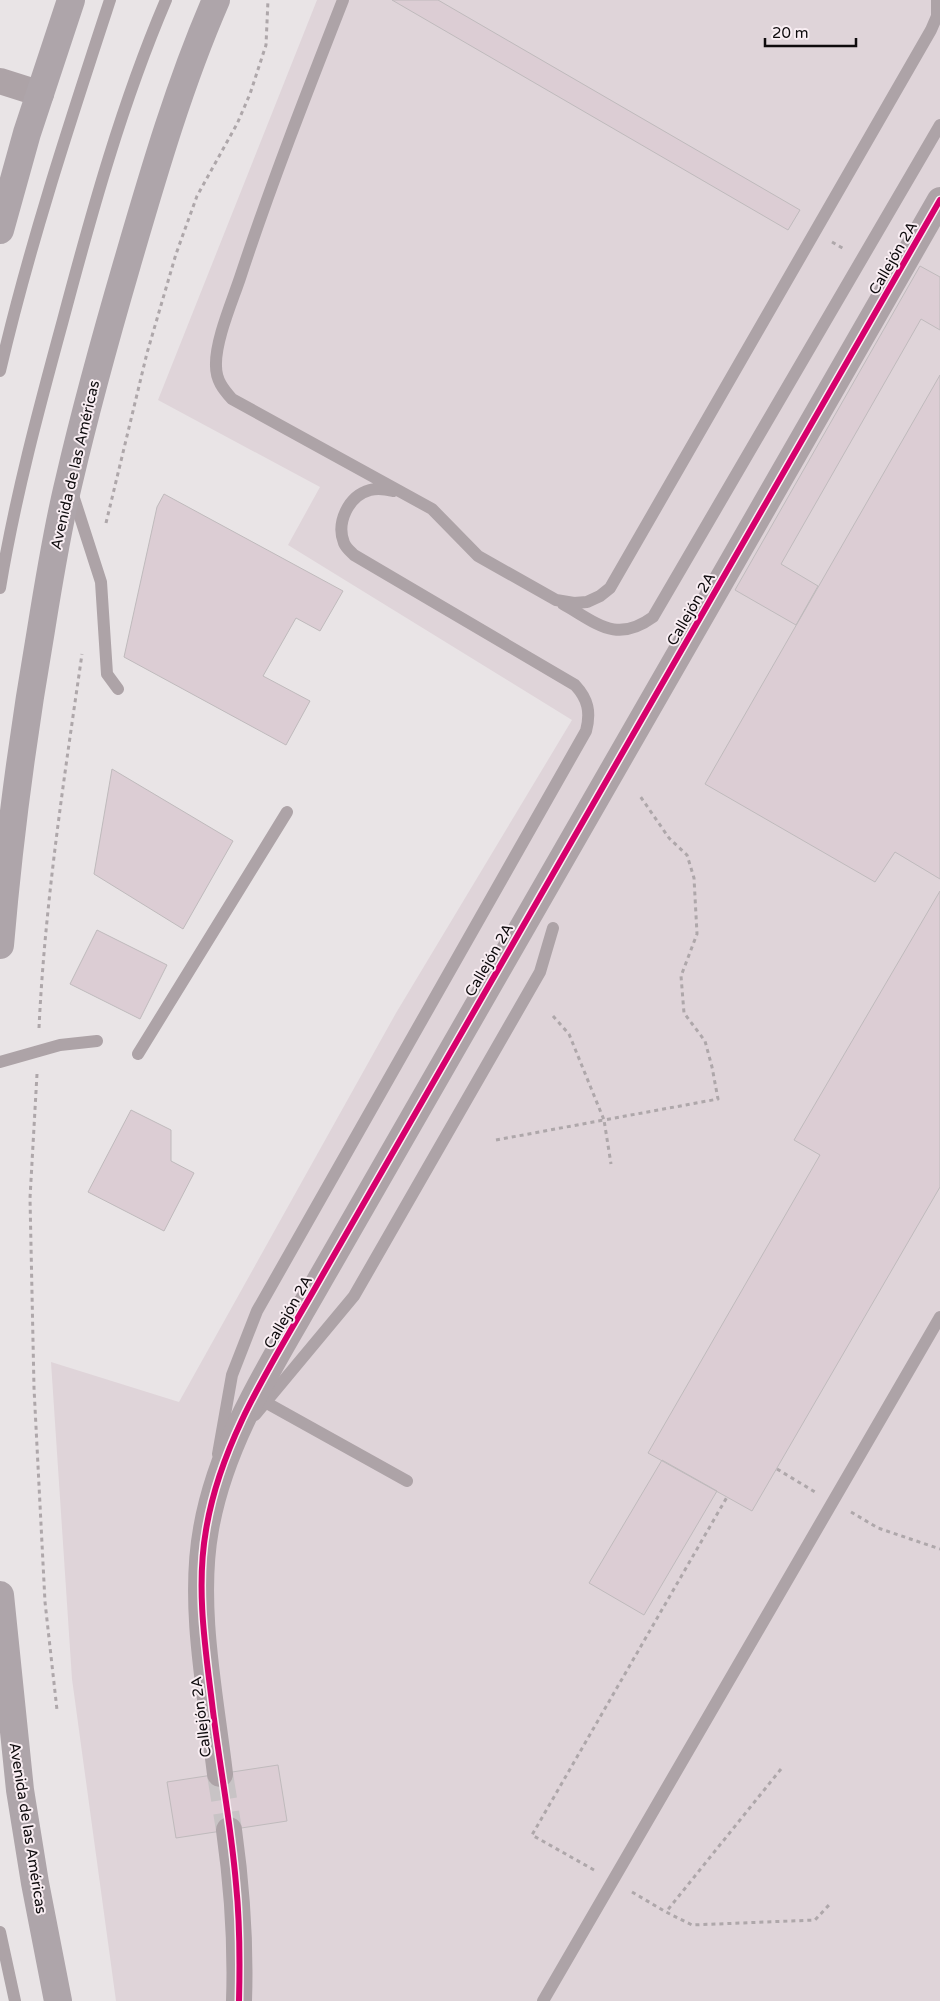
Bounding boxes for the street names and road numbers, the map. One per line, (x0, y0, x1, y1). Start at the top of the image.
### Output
street label: Callejón 2A (865, 218, 921, 298)
street label: Avenida de las Américas (47, 379, 103, 551)
street label: Callejón 2A (663, 569, 719, 649)
street label: Callejón 2A (461, 920, 517, 1000)
street label: Callejón 2A (260, 1272, 316, 1352)
street label: Callejón 2A (187, 1676, 215, 1758)
street label: Avenida de las Américas (6, 1741, 50, 1915)

